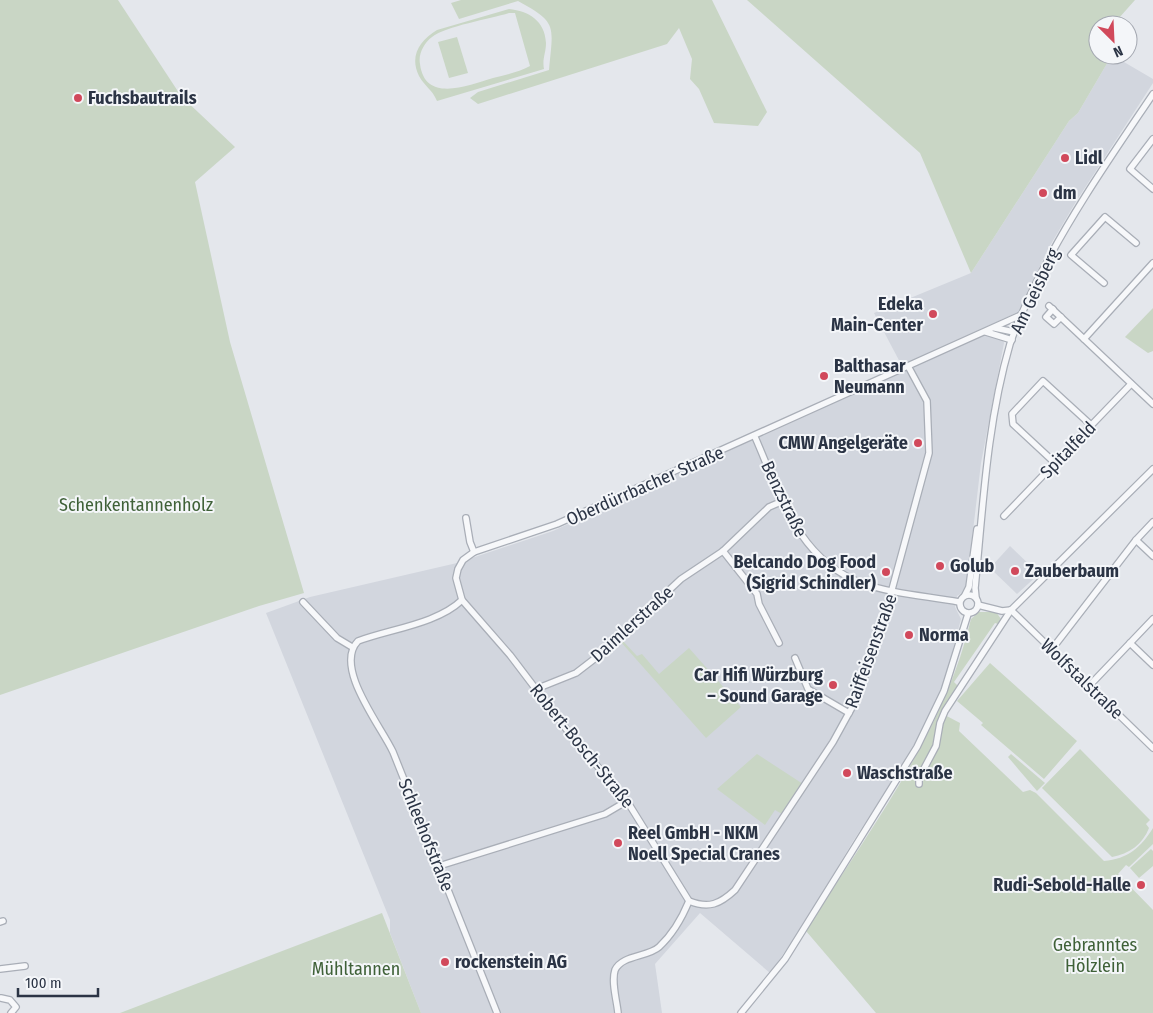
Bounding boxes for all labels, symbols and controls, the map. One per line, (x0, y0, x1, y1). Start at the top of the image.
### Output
north arrow (1088, 15, 1138, 65)
text: N (1111, 42, 1125, 61)
place label: Fuchsbautrails (88, 87, 197, 109)
marker: Fuchsbautrails (72, 92, 84, 104)
place label: Lidl (1075, 147, 1103, 169)
marker: Lidl (1059, 152, 1071, 164)
place label: dm (1053, 182, 1077, 204)
marker: dm (1037, 187, 1049, 199)
street label: Am Geisberg (1006, 244, 1065, 337)
place label: Edeka Main-Center (831, 293, 923, 336)
marker: Edeka Main-Center (927, 308, 939, 320)
place label: Balthasar Neumann (834, 355, 906, 398)
marker: Balthasar Neumann (818, 370, 830, 382)
street label: Spitalfeld (1036, 417, 1100, 483)
place label: CMW Angelgeräte (778, 432, 908, 454)
marker: CMW Angelgeräte (912, 437, 924, 449)
street label: Oberdürrbacher Straße (563, 441, 727, 531)
street label: Benzstraße (756, 457, 812, 541)
park label: Schenkentannenholz (59, 494, 213, 516)
place label: Belcando Dog Food (Sigrid Schindler) (733, 551, 877, 594)
place label: Golub (950, 555, 994, 577)
marker: Golub (934, 560, 946, 572)
place label: Zauberbaum (1025, 560, 1119, 582)
marker: Zauberbaum (1009, 565, 1021, 577)
marker: Belcando Dog Food (Sigrid Schindler) (880, 566, 892, 578)
street label: Daimlerstraße (586, 581, 678, 667)
street label: Raiffeisenstraße (840, 591, 902, 711)
place label: Norma (919, 624, 969, 646)
marker: Norma (903, 629, 915, 641)
street label: Wolfstalstraße (1036, 634, 1128, 724)
place label: Car Hifi Würzburg – Sound Garage (694, 664, 823, 707)
street label: Robert-Bosch-Straße (525, 679, 639, 813)
marker: Car Hifi Würzburg – Sound Garage (827, 679, 839, 691)
place label: Waschstraße (857, 762, 953, 784)
marker: Waschstraße (841, 767, 853, 779)
street label: Schleehofstraße (393, 775, 459, 895)
place label: Reel GmbH - NKM Noell Special Cranes (628, 822, 780, 865)
marker: Reel GmbH - NKM Noell Special Cranes (612, 837, 624, 849)
place label: Rudi-Sebold-Halle (993, 874, 1131, 896)
marker: Rudi-Sebold-Halle (1135, 879, 1147, 891)
park label: Gebranntes Hölzlein (1053, 934, 1138, 977)
place label: rockenstein AG (455, 951, 567, 973)
marker: rockenstein AG (439, 956, 451, 968)
park label: Mühltannen (312, 958, 400, 980)
scale bar (18, 966, 98, 998)
text: 100 m (25, 974, 62, 992)

